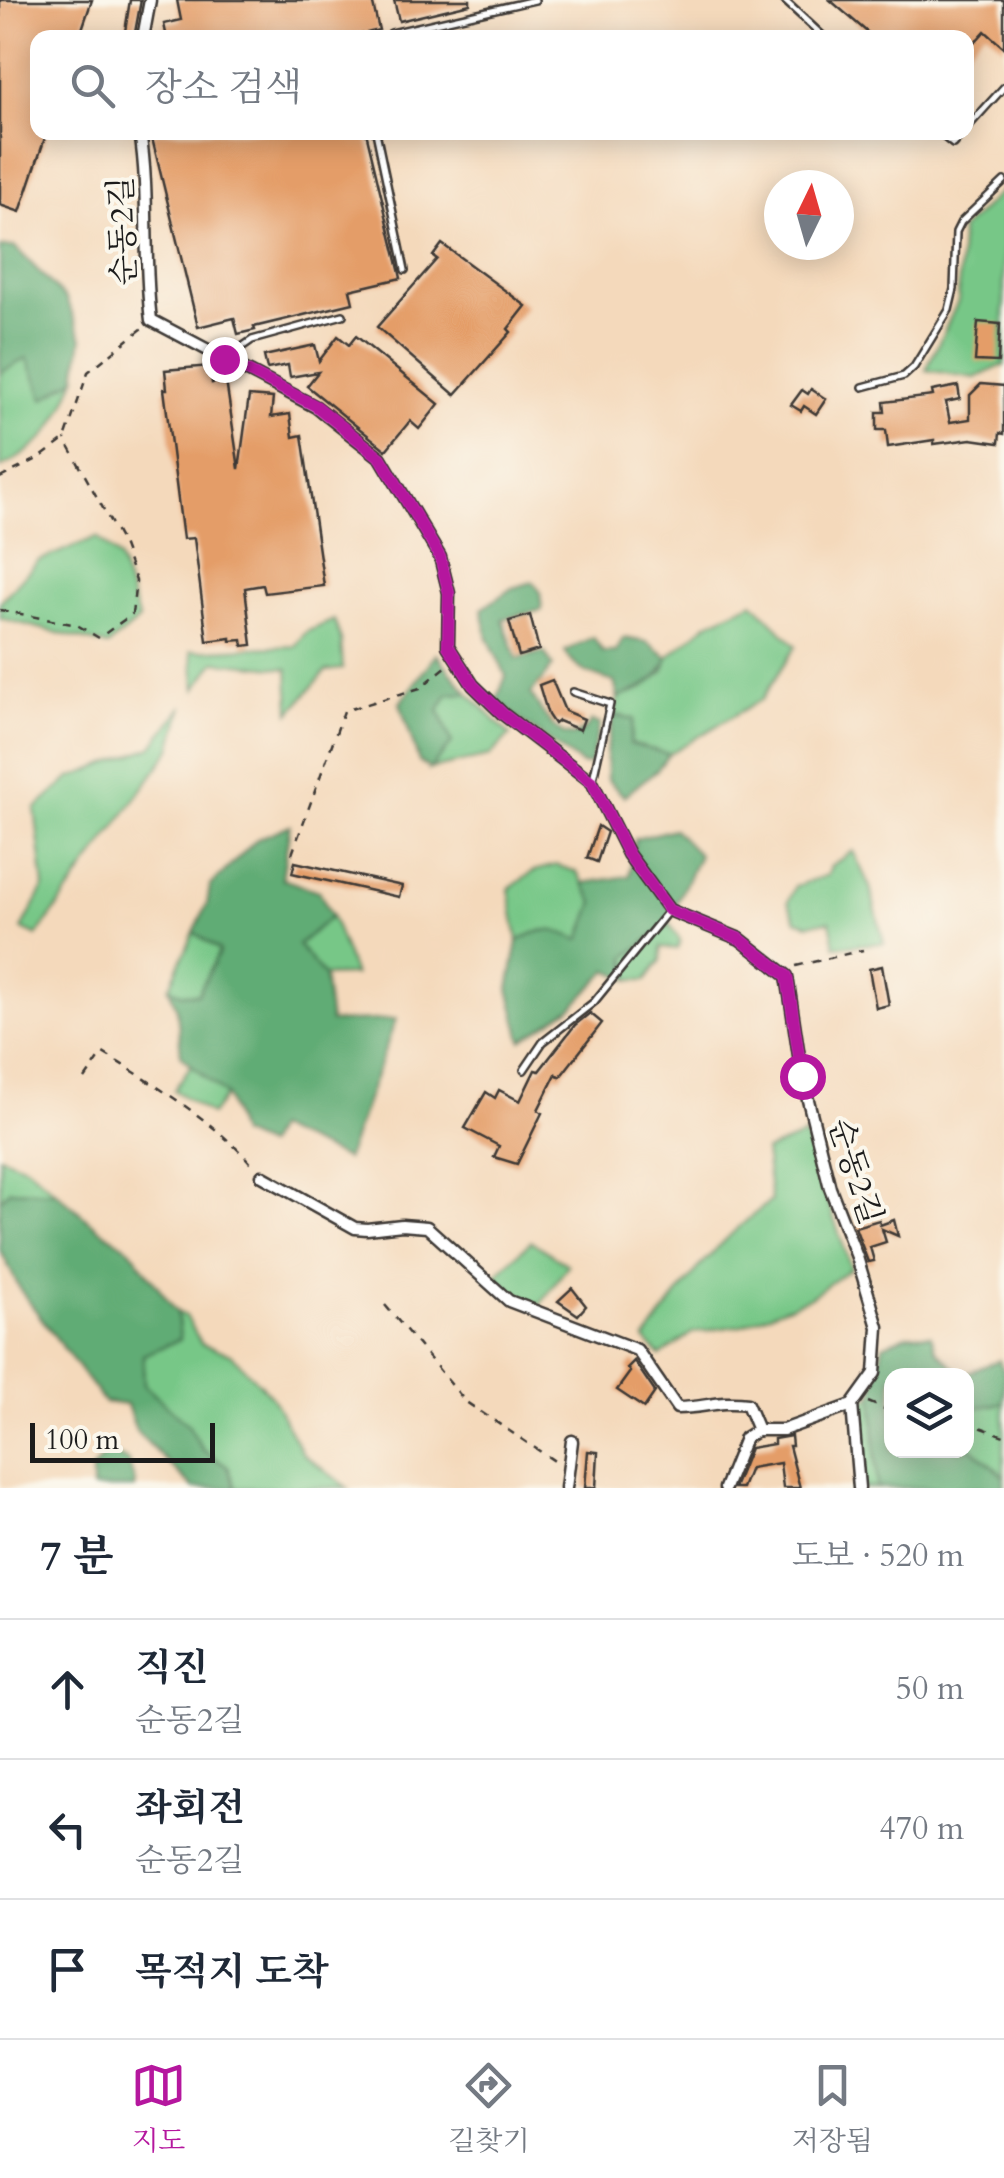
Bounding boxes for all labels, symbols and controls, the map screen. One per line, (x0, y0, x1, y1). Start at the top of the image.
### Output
search box (30, 30, 974, 140)
icon: search (65, 58, 120, 113)
text: 장소 검색 (145, 62, 302, 114)
north arrow (764, 170, 854, 260)
street label: 순동2길 (99, 176, 147, 286)
route end (202, 337, 248, 383)
route start (780, 1054, 826, 1100)
street label: 순동2길 (817, 1113, 893, 1230)
map controls (884, 1368, 974, 1458)
button: layers (884, 1368, 974, 1458)
scale bar (30, 1418, 215, 1462)
text: 100 m (45, 1421, 119, 1459)
text: 7 분 (40, 1528, 113, 1585)
text: 도보 · 520 m (792, 1534, 964, 1578)
text: 직진 (135, 1642, 208, 1694)
icon: ahead (40, 1662, 95, 1717)
text: 50 m (896, 1667, 964, 1711)
text: 순동2길 (135, 1699, 244, 1743)
text: 좌회전 (135, 1782, 245, 1834)
icon: left (40, 1802, 95, 1857)
text: 470 m (879, 1807, 964, 1851)
text: 순동2길 (135, 1839, 244, 1883)
icon: arrive (40, 1942, 95, 1997)
text: 목적지 도착 (135, 1946, 329, 1998)
tab: 지도 (131, 2058, 186, 2160)
tab: 길찾기 (448, 2058, 529, 2160)
tab: 저장됨 (792, 2058, 873, 2160)

